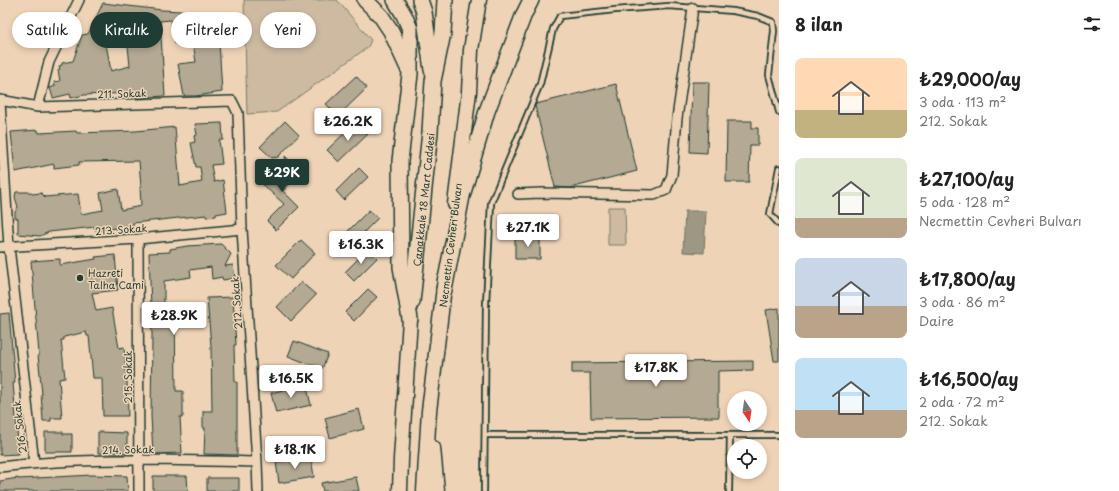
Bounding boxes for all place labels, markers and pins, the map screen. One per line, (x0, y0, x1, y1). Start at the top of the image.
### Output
pin: ₺26.2K (315, 108, 381, 142)
pin: ₺29K (258, 159, 306, 193)
pin: ₺27.1K (495, 214, 561, 248)
pin: ₺16.3K (328, 231, 394, 265)
place label: Hazreti Talha Cami (88, 265, 144, 292)
marker: Hazreti Talha Cami (75, 273, 85, 283)
pin: ₺28.9K (141, 302, 207, 336)
pin: ₺17.8K (623, 354, 689, 388)
pin: ₺16.5K (258, 365, 324, 399)
pin: ₺18.1K (262, 436, 328, 470)

